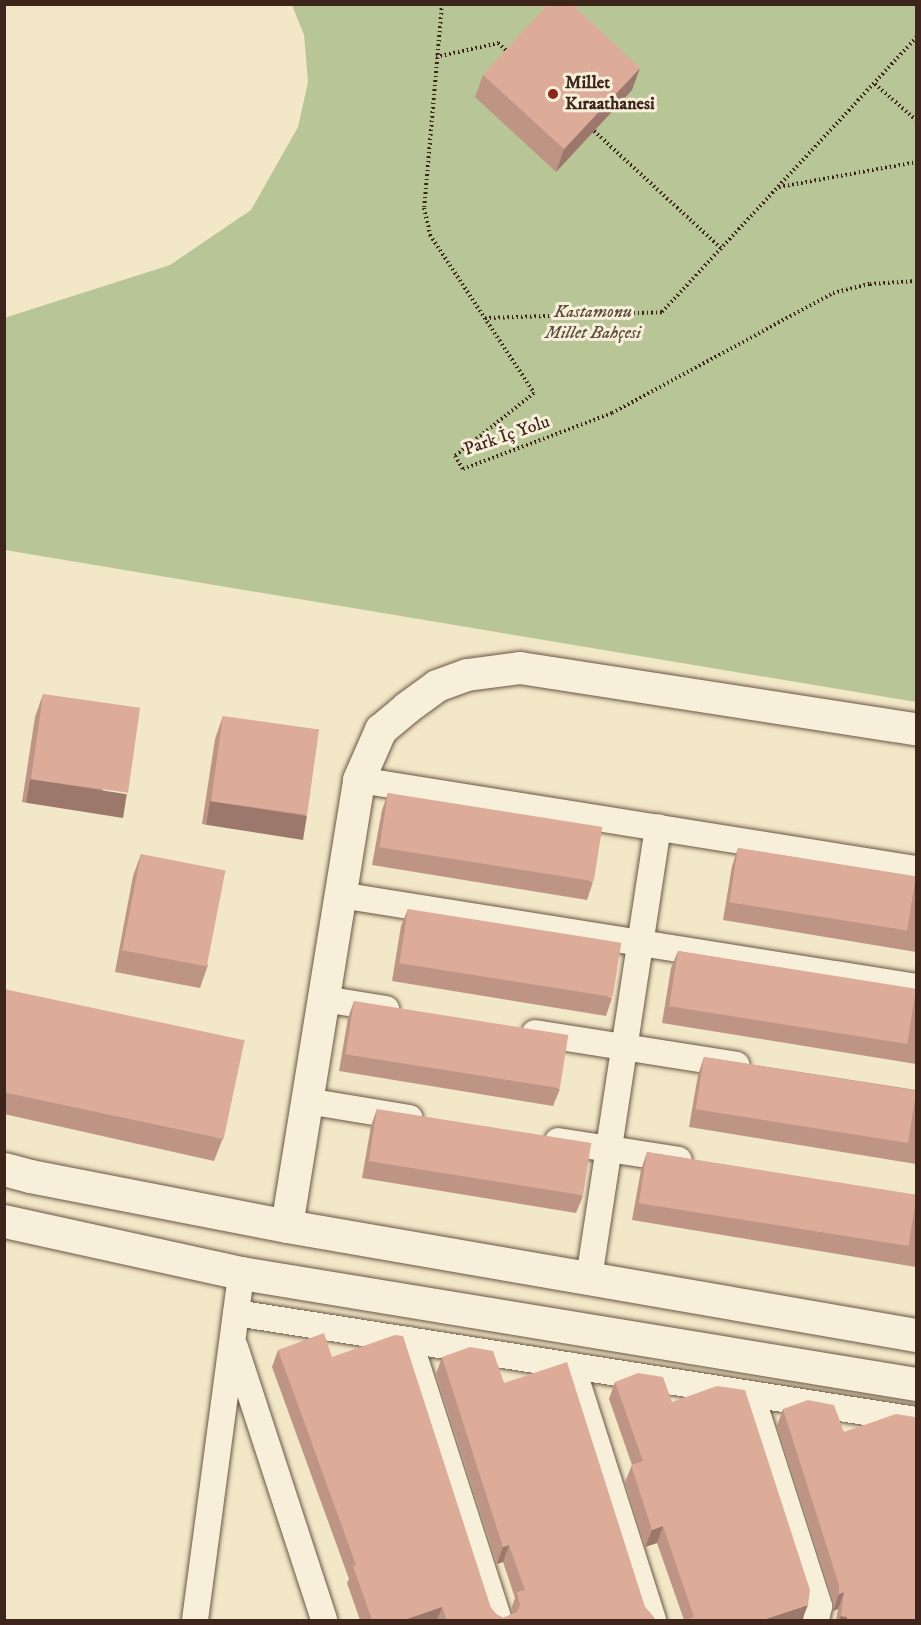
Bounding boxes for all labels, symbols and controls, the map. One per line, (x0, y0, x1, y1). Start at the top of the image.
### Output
place label: Millet Kıraathanesi (565, 73, 655, 116)
marker: Millet Kıraathanesi (546, 87, 560, 101)
park label: Kastamonu Millet Bahçesi (545, 302, 641, 344)
street label: Park İç Yolu (461, 411, 553, 461)

